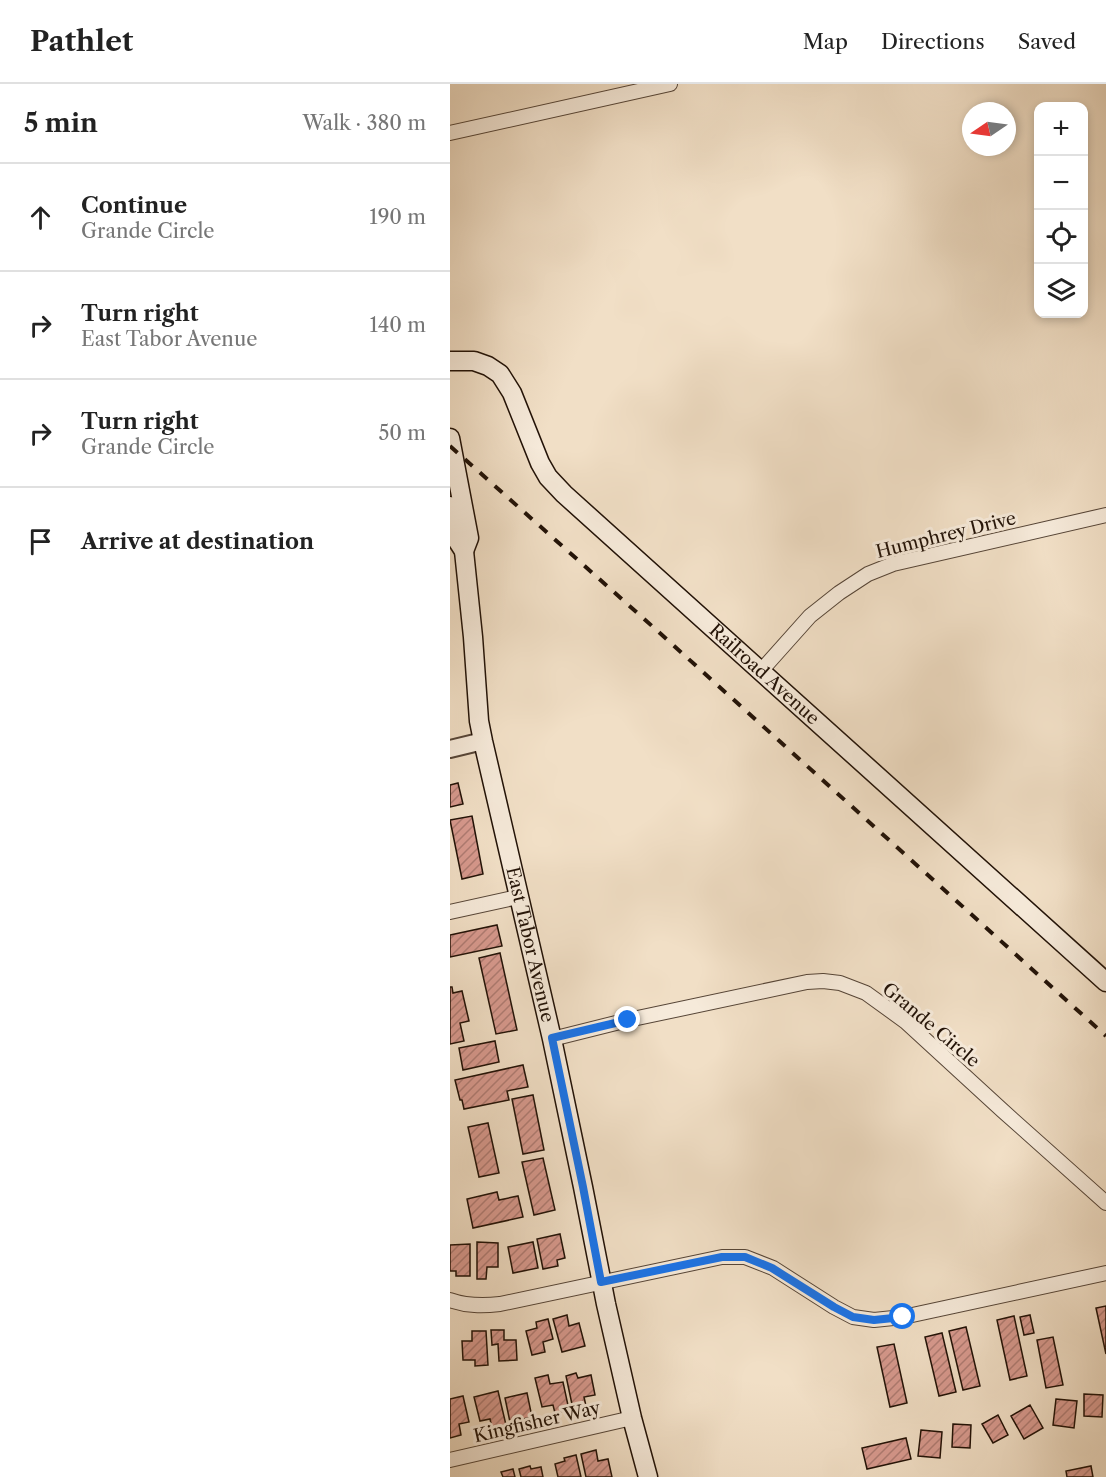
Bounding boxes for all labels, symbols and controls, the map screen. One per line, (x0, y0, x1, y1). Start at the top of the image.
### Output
text: Pathlet (30, 24, 133, 58)
text: Map (803, 29, 848, 54)
text: Directions (881, 29, 985, 54)
text: Saved (1018, 29, 1076, 54)
north arrow (962, 102, 1016, 156)
map controls (1034, 102, 1088, 318)
button: + (1034, 102, 1088, 156)
text: 5 min (24, 107, 98, 139)
text: Walk · 380 m (302, 111, 426, 135)
button: − (1034, 156, 1088, 210)
text: Continue (81, 192, 187, 219)
icon: ahead (24, 201, 57, 234)
text: 190 m (369, 205, 426, 229)
button: locate (1034, 210, 1088, 264)
text: Grande Circle (81, 219, 215, 243)
button: layers (1034, 264, 1088, 318)
text: Turn right (81, 300, 199, 327)
icon: right (24, 309, 57, 342)
text: 140 m (369, 313, 426, 337)
text: East Tabor Avenue (81, 327, 257, 351)
text: Turn right (81, 408, 199, 435)
icon: right (24, 417, 57, 450)
text: 50 m (379, 421, 426, 445)
text: Grande Circle (81, 435, 215, 459)
street label: Humphrey Drive (874, 507, 1018, 563)
icon: arrive (24, 525, 57, 558)
text: Arrive at destination (81, 528, 314, 555)
street label: Railroad Avenue (705, 619, 824, 729)
street label: East Tabor Avenue (501, 865, 559, 1024)
street label: Grande Circle (878, 978, 984, 1072)
route end (614, 1006, 640, 1032)
route start (889, 1303, 915, 1329)
street label: Kingfisher Way (472, 1397, 603, 1447)

